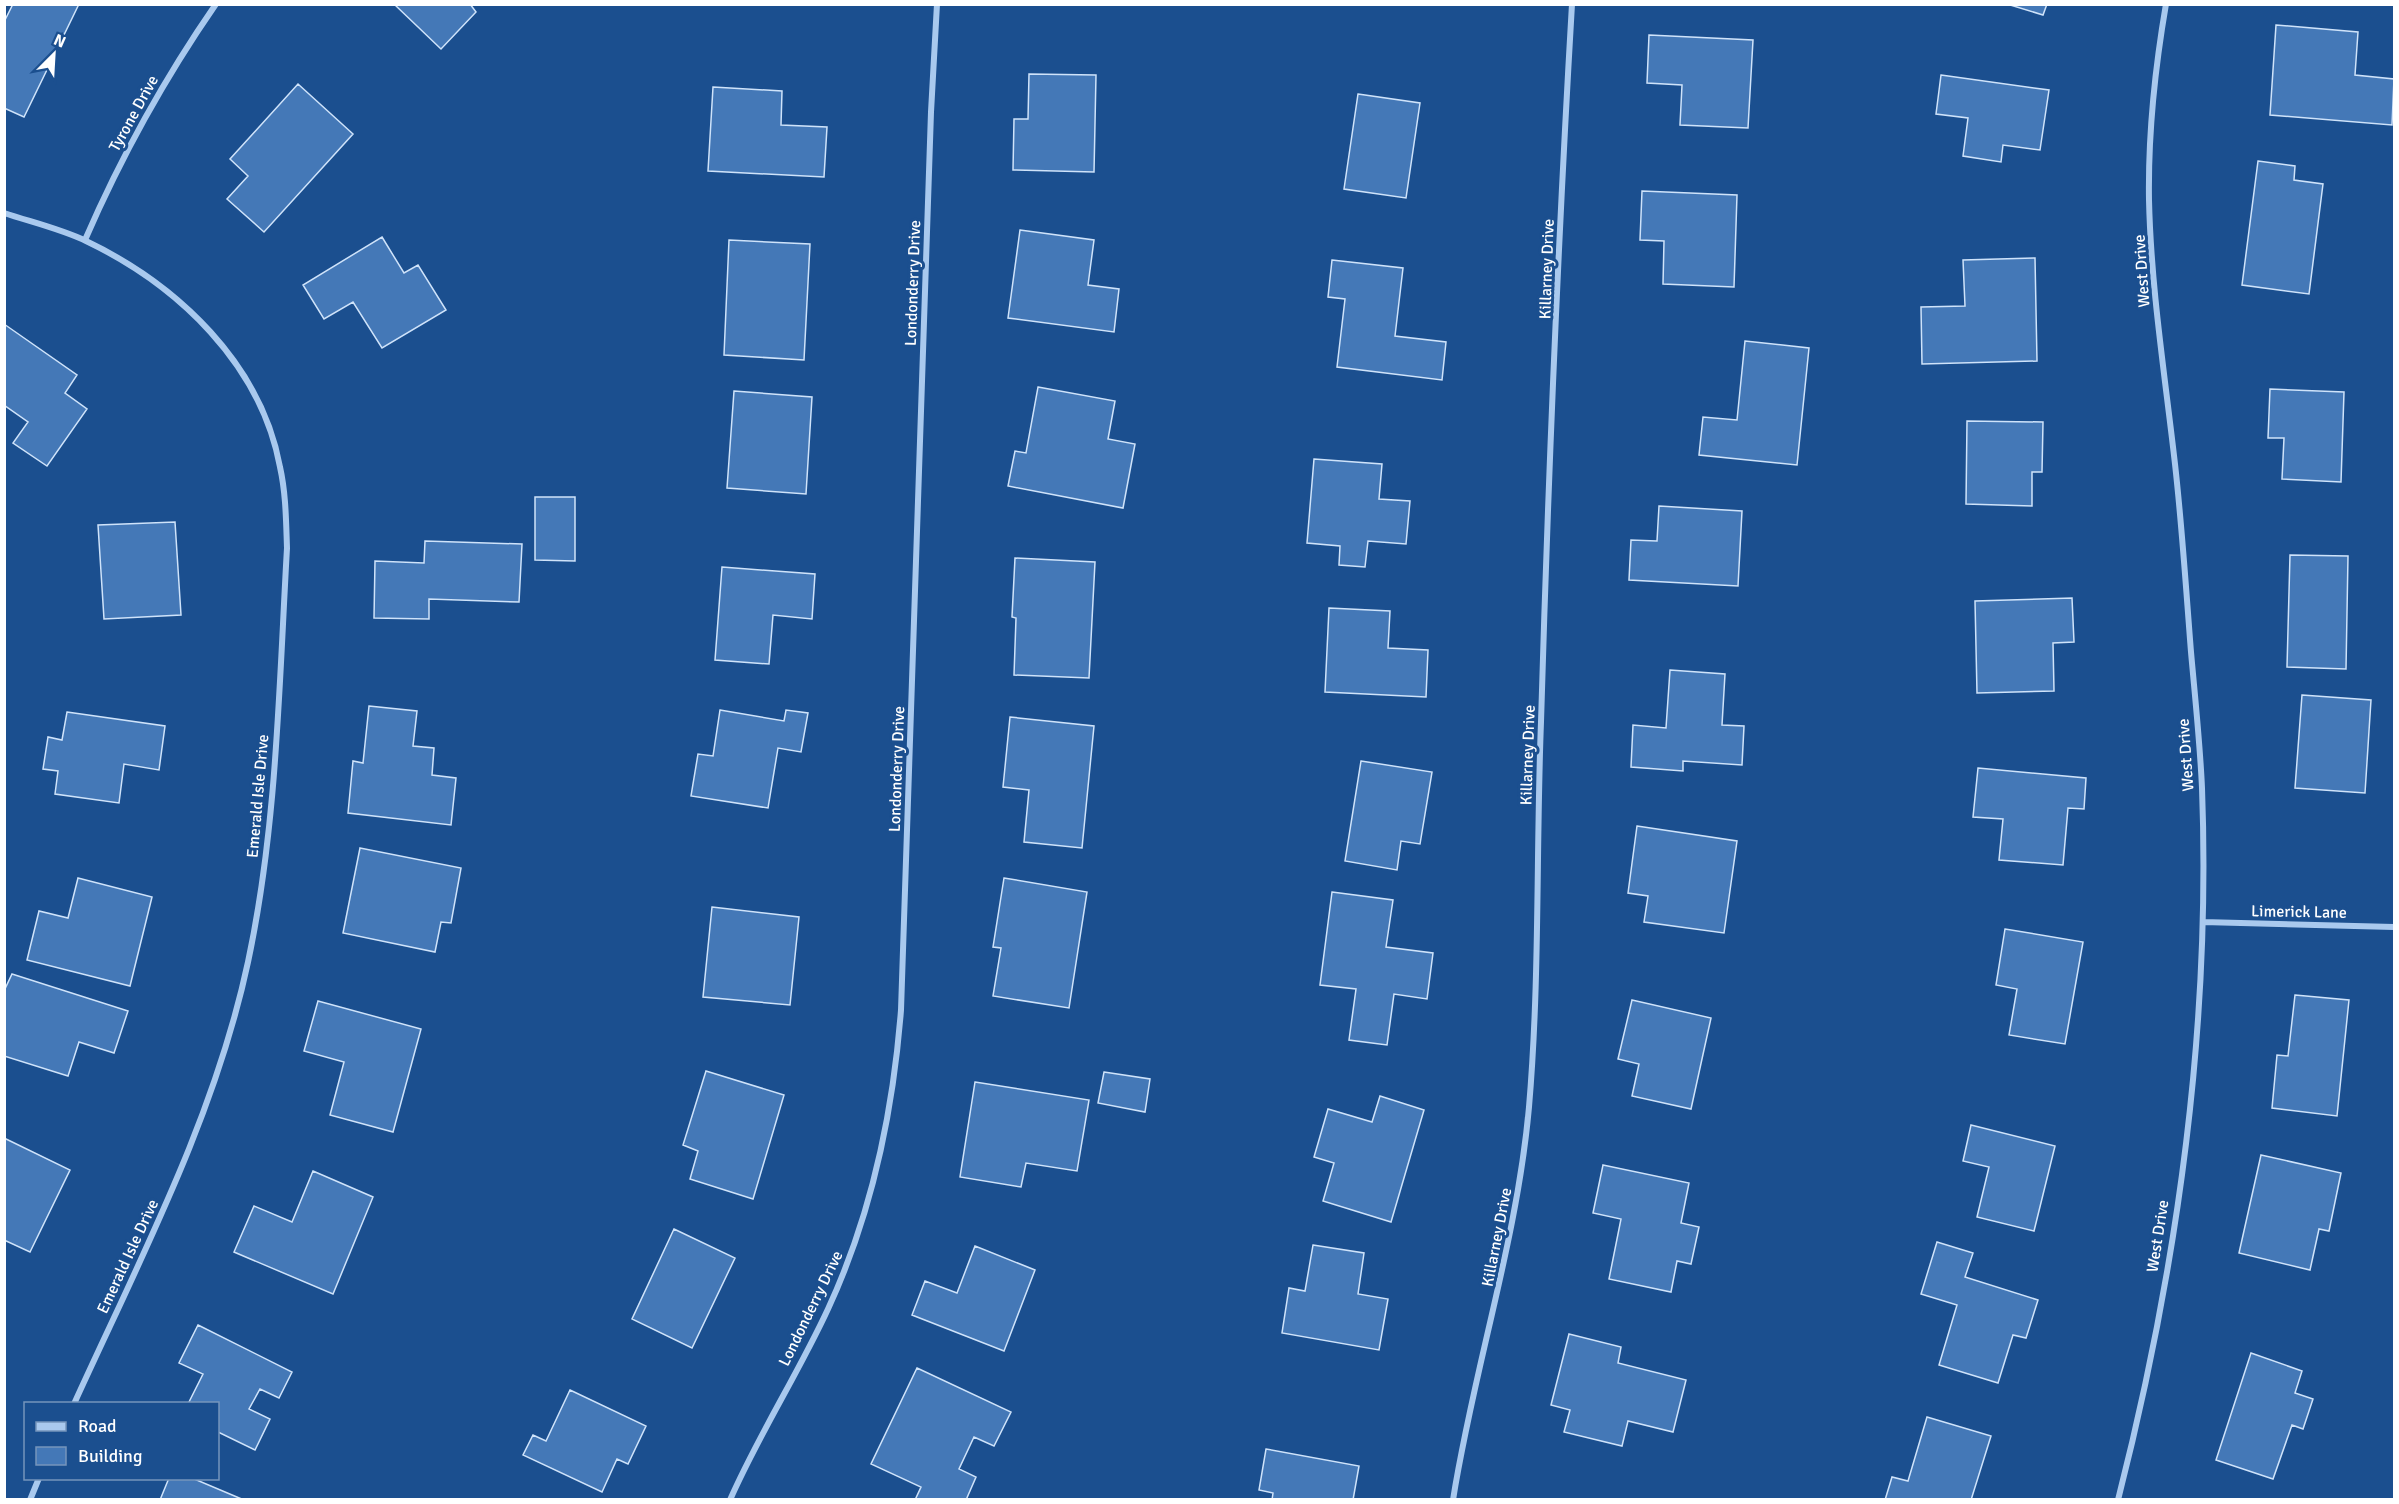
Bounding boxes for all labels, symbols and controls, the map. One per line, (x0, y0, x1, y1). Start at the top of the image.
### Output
north arrow (24, 24, 84, 84)
text: N (51, 30, 69, 53)
street label: Tyrone Drive (105, 72, 163, 155)
street label: Killarney Drive (1535, 218, 1559, 320)
street label: Londonderry Drive (901, 220, 925, 346)
street label: West Drive (2129, 234, 2155, 308)
street label: Killarney Drive (1516, 704, 1540, 806)
street label: Londonderry Drive (885, 706, 909, 832)
street label: West Drive (2173, 718, 2199, 792)
street label: Emerald Isle Drive (243, 734, 273, 859)
street label: Limerick Lane (2251, 901, 2347, 923)
street label: Killarney Drive (1478, 1186, 1516, 1288)
street label: Emerald Isle Drive (93, 1196, 163, 1317)
street label: West Drive (2142, 1199, 2174, 1274)
street label: Londonderry Drive (774, 1247, 848, 1369)
legend (24, 1402, 219, 1480)
text: Road (78, 1415, 117, 1437)
text: Building (78, 1445, 142, 1467)

